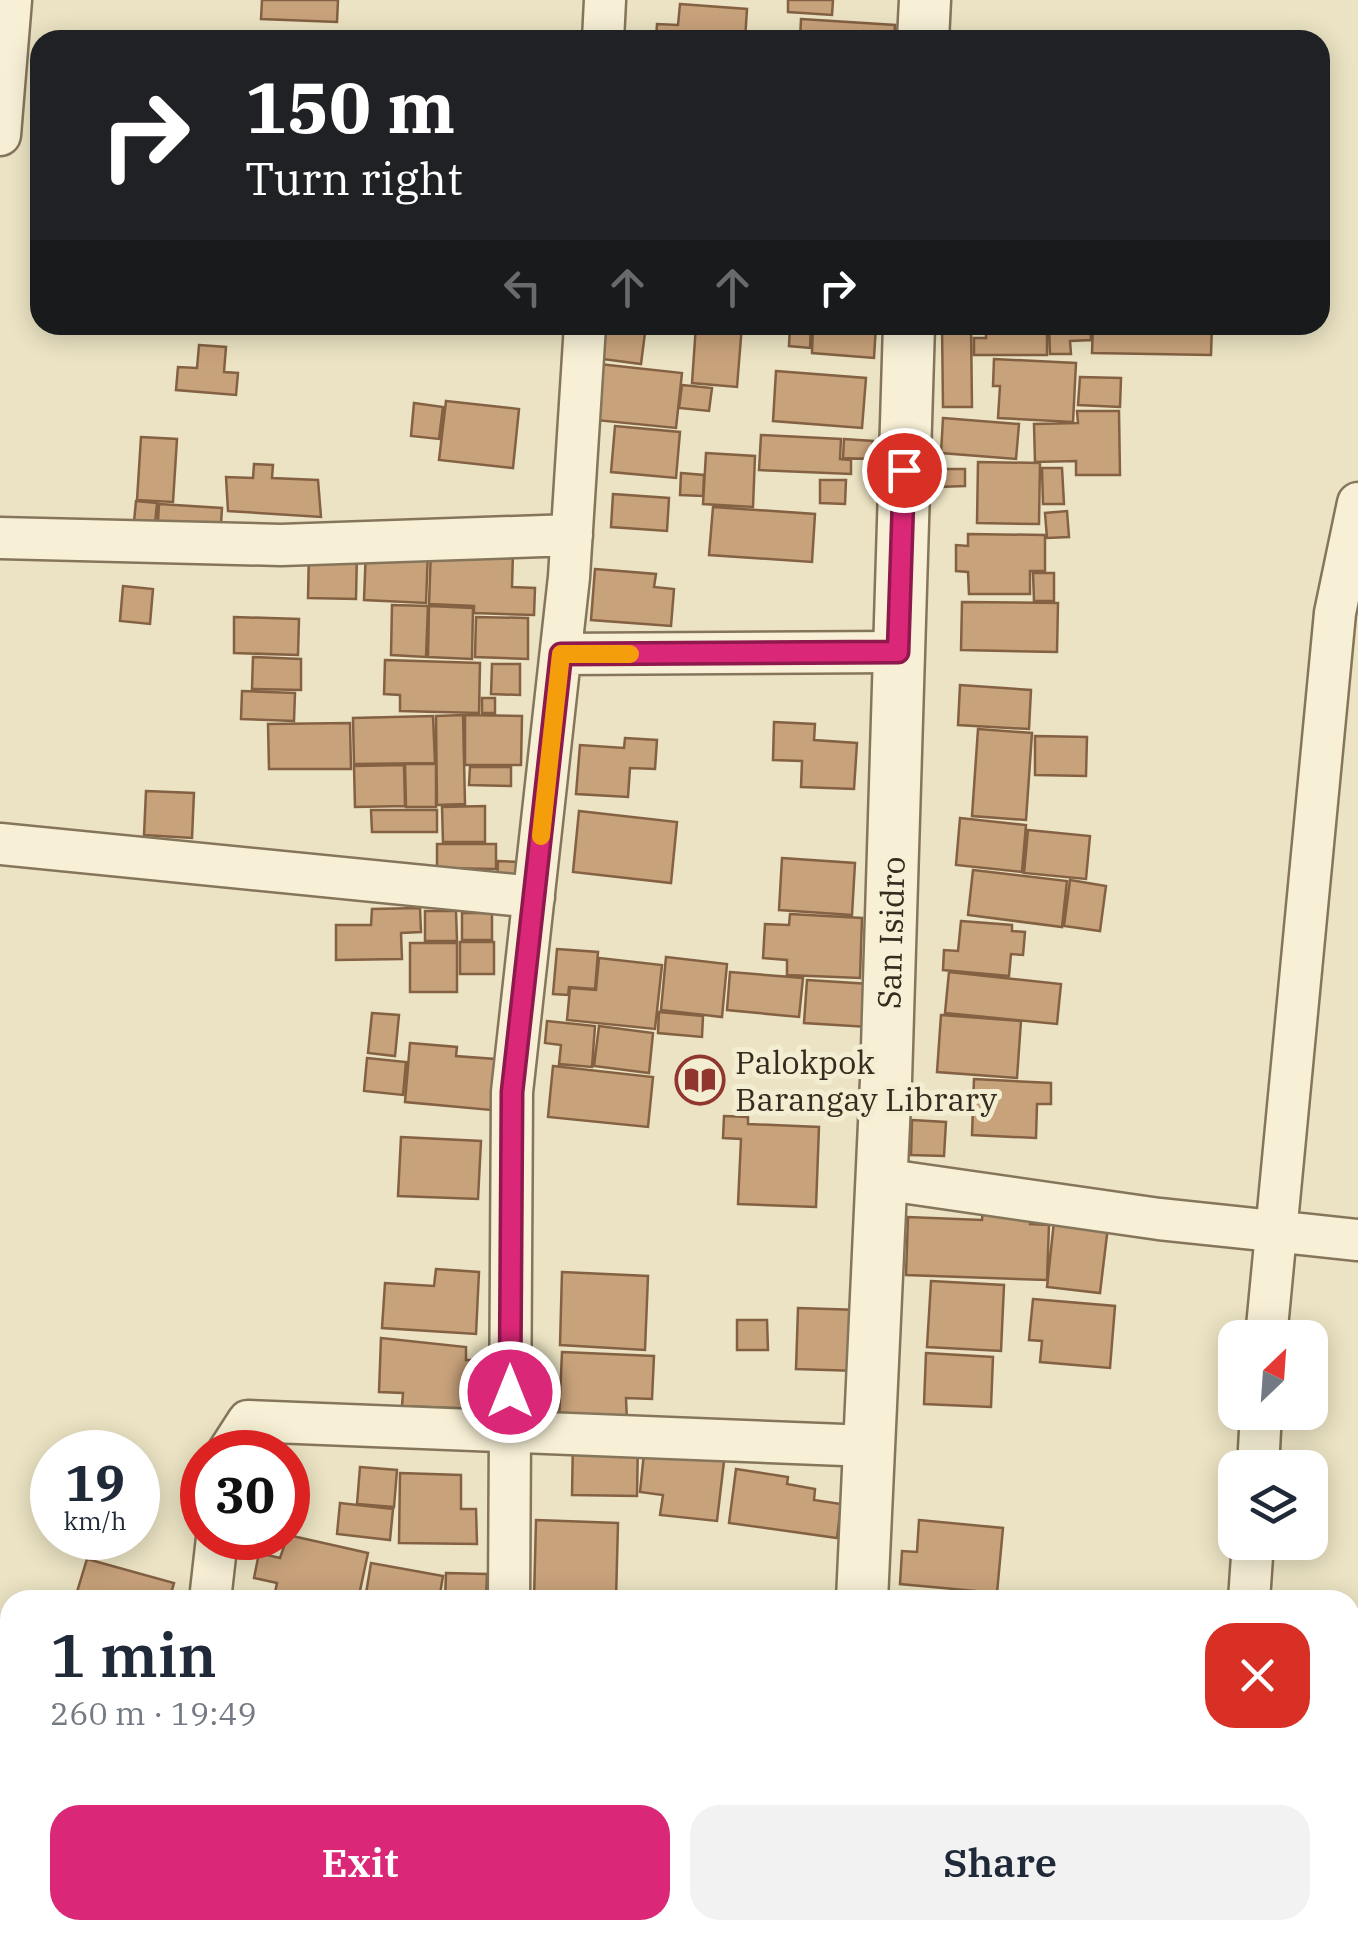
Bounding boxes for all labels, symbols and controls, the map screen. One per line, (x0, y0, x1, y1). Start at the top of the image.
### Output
text: 150 m (245, 61, 455, 152)
icon: right (80, 70, 210, 200)
text: Turn right (245, 149, 463, 207)
icon: left (495, 260, 550, 315)
icon: ahead (600, 260, 655, 315)
icon: ahead (705, 260, 760, 315)
icon: right (810, 260, 865, 315)
pin (862, 428, 947, 513)
icon: arrive (877, 443, 932, 498)
street label: San Isidro (867, 856, 914, 1010)
place label: Palokpok Barangay Library (735, 1041, 998, 1120)
library icon: Palokpok Barangay Library (674, 1054, 726, 1106)
north arrow (1218, 1320, 1328, 1430)
map controls (1218, 1320, 1328, 1560)
position arrow (458, 1340, 562, 1444)
speed limit sign: 30 (180, 1430, 310, 1560)
text: 19 (65, 1450, 125, 1515)
button: layers (1218, 1450, 1328, 1560)
text: km/h (63, 1504, 127, 1537)
text: 1 min (50, 1615, 217, 1694)
button: close (1205, 1623, 1310, 1728)
text: 260 m · 19:49 (50, 1692, 257, 1734)
button: Exit (50, 1805, 670, 1920)
button: Share (690, 1805, 1310, 1920)

